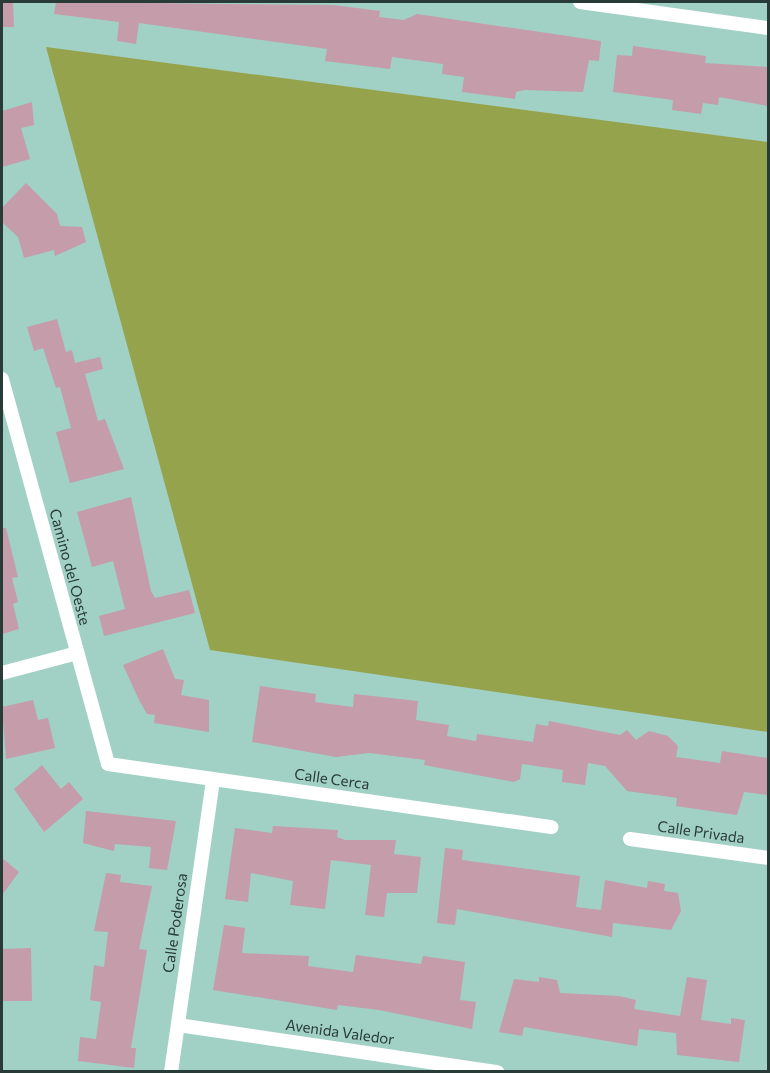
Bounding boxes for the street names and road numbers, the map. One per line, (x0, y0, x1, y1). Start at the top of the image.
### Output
street label: Camino del Oeste (46, 507, 94, 627)
street label: Calle Cerca (293, 765, 371, 793)
street label: Calle Privada (656, 817, 746, 847)
street label: Calle Poderosa (159, 872, 191, 974)
street label: Avenida Valedor (284, 1015, 396, 1049)

